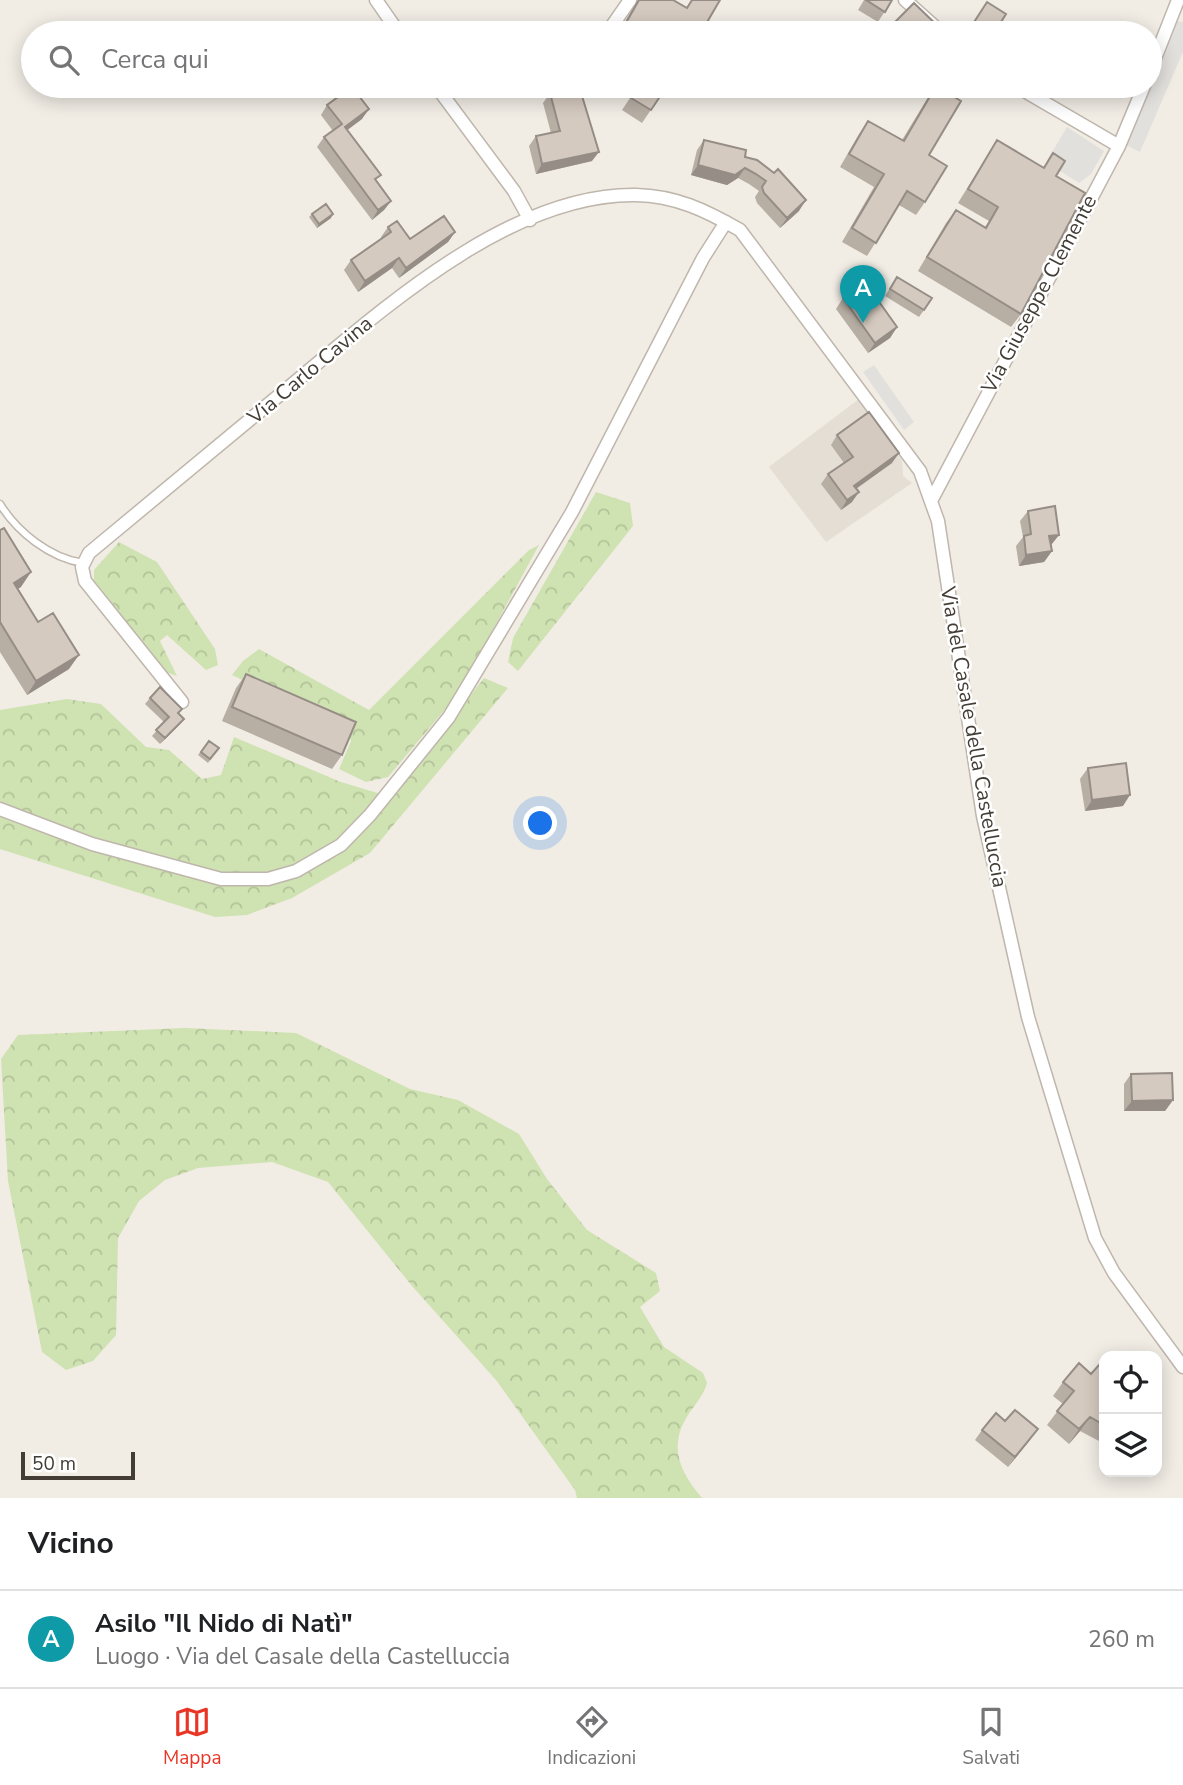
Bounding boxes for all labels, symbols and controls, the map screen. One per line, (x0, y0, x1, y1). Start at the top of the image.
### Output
search box (21, 21, 1162, 98)
icon: search (45, 41, 83, 79)
text: Cerca qui (101, 42, 209, 77)
street label: Via Giuseppe Clemente (974, 190, 1103, 399)
pin: A (840, 265, 886, 323)
street label: Via Carlo Cavina (241, 309, 378, 431)
street label: Via del Casale della Castelluccia (934, 583, 1014, 890)
your location (523, 806, 557, 840)
map controls (1099, 1351, 1162, 1477)
button: locate (1099, 1351, 1162, 1414)
button: layers (1099, 1414, 1162, 1477)
scale bar (21, 1449, 135, 1481)
text: 50 m (32, 1451, 76, 1477)
text: Vicino (28, 1523, 114, 1564)
text: Asilo "Il Nido di Natì" (95, 1606, 353, 1641)
text: A (42, 1624, 60, 1655)
text: 260 m (1088, 1624, 1155, 1655)
text: Luogo · Via del Casale della Castelluccia (95, 1641, 510, 1672)
tab: Mappa (163, 1703, 221, 1771)
tab: Indicazioni (547, 1703, 636, 1771)
tab: Salvati (962, 1703, 1020, 1771)

